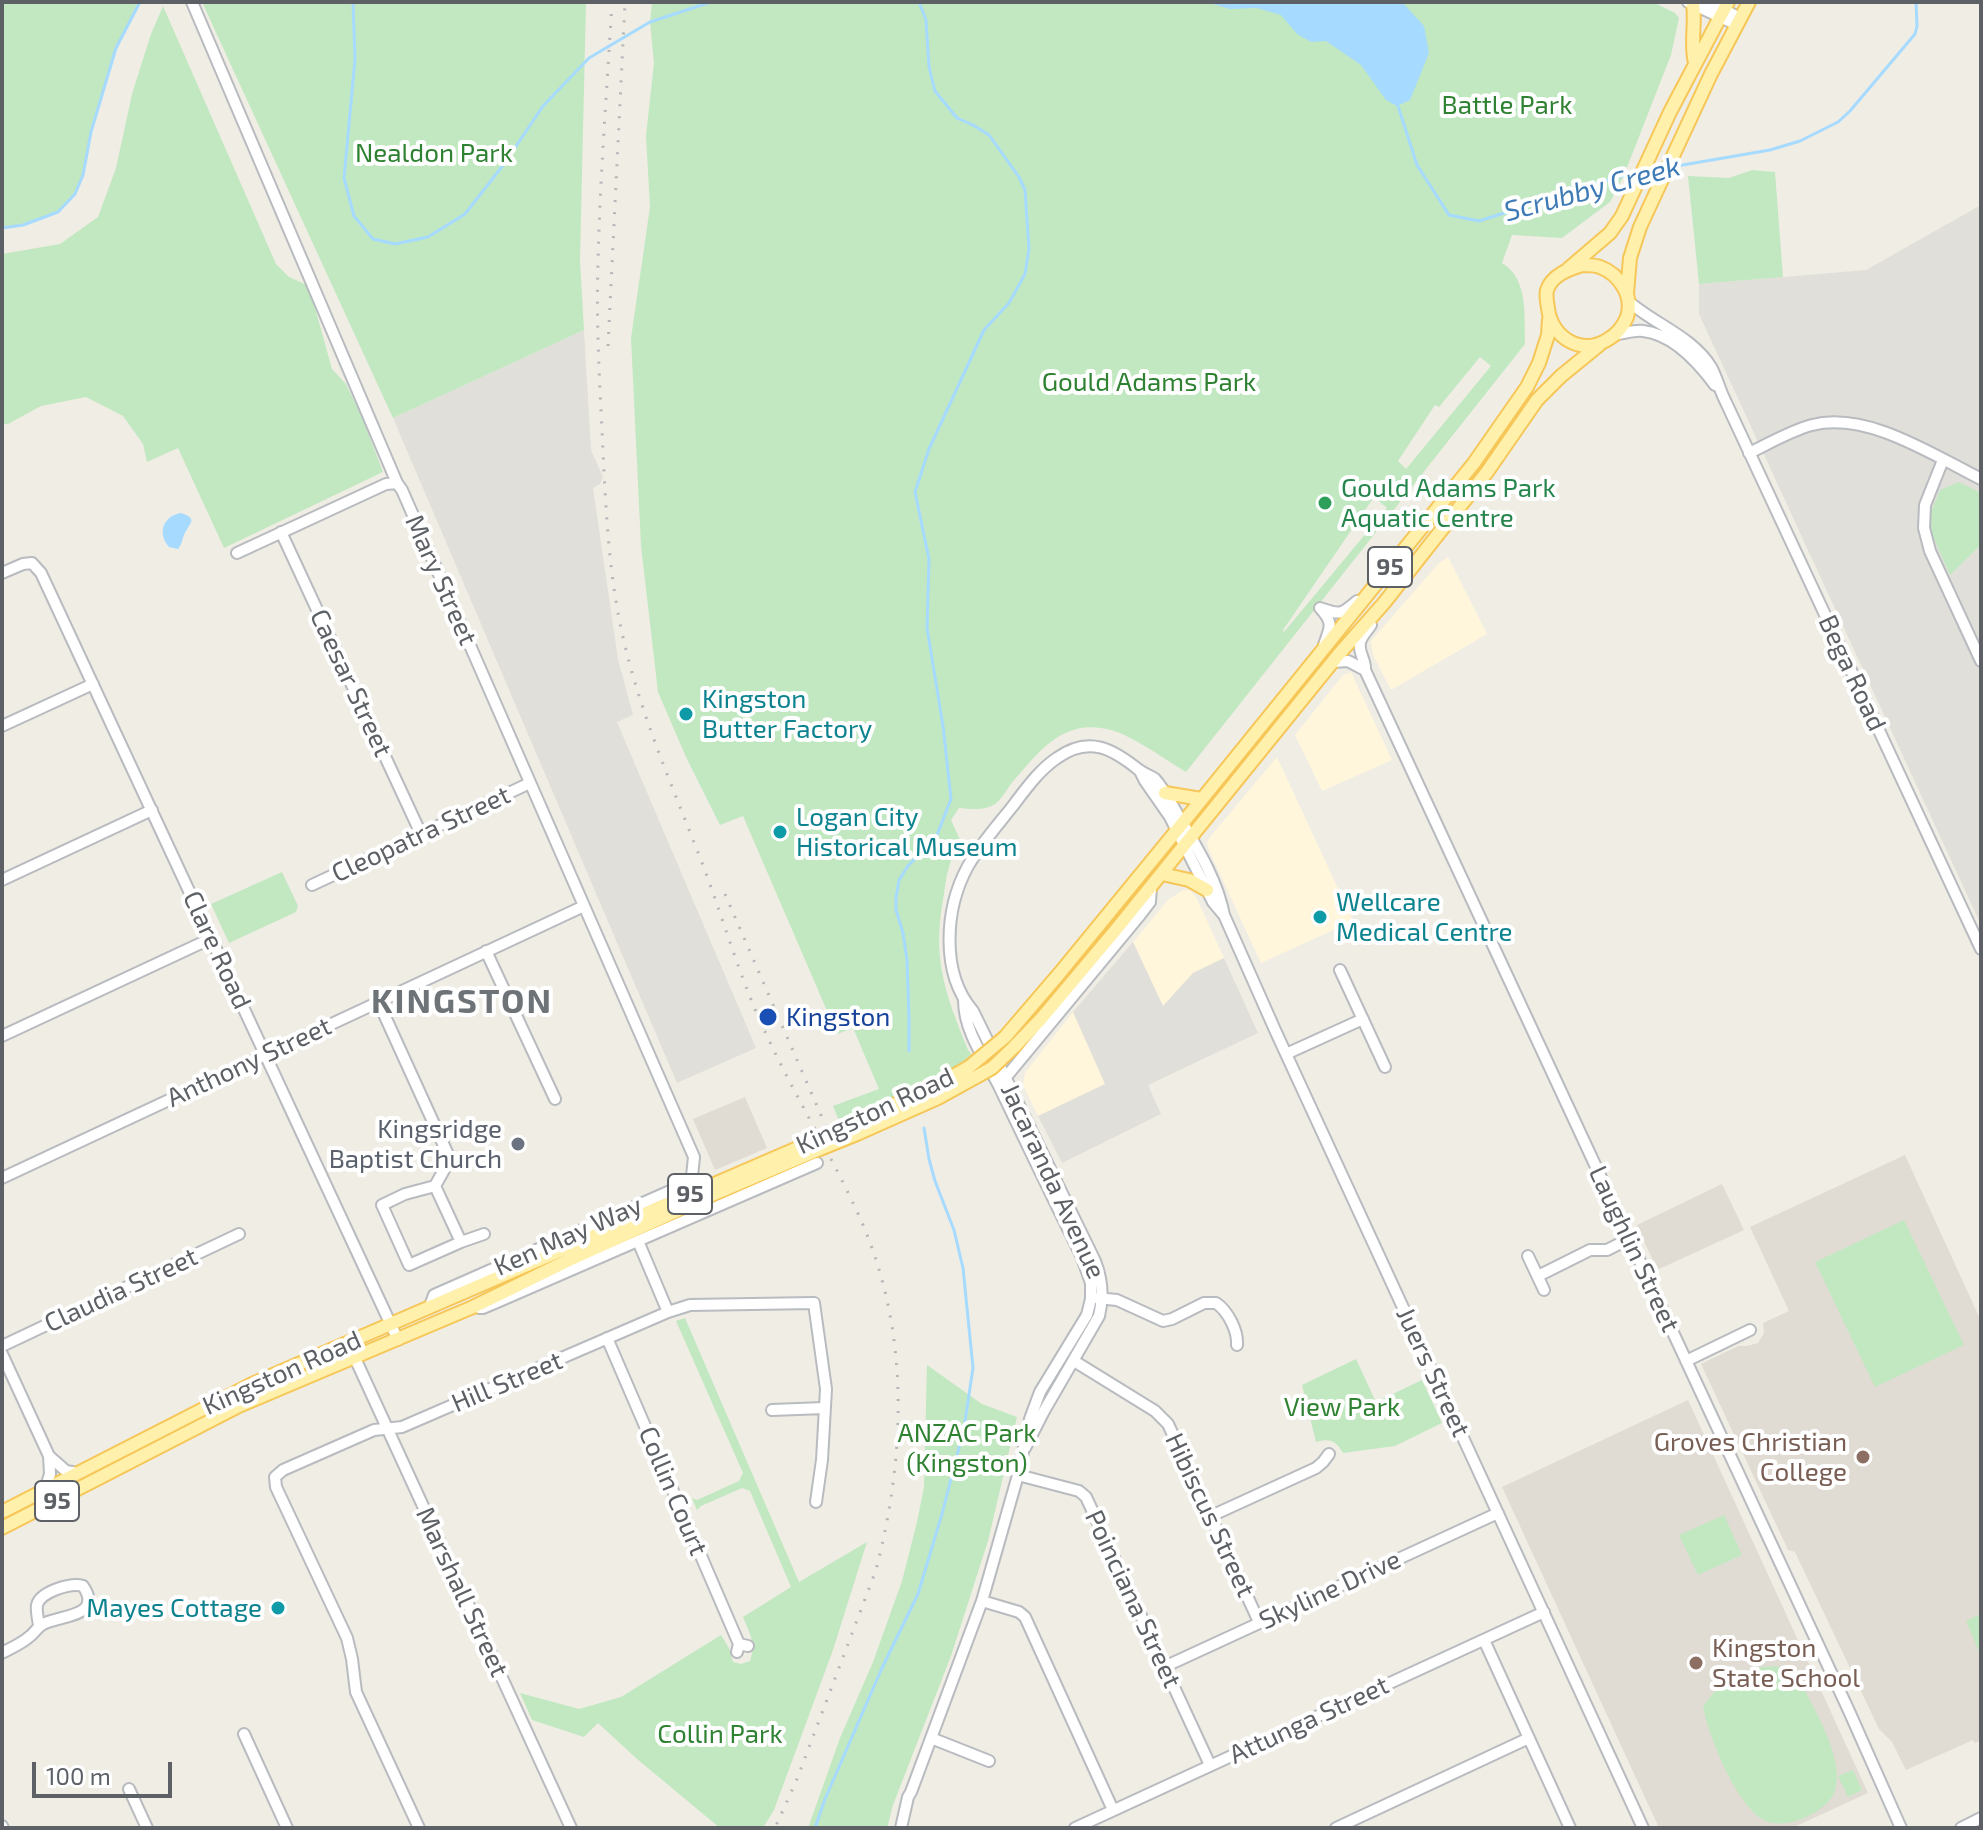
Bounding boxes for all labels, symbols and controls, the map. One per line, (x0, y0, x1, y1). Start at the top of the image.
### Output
park label: Battle Park (1442, 89, 1572, 121)
park label: Nealdon Park (355, 137, 513, 169)
water label: Scrubby Creek (1500, 149, 1684, 229)
park label: Gould Adams Park (1042, 366, 1256, 398)
place label: Gould Adams Park Aquatic Centre (1341, 472, 1556, 534)
marker: Gould Adams Park Aquatic Centre (1316, 494, 1334, 512)
street label: Mary Street (398, 510, 484, 650)
road number: 95 (1368, 547, 1412, 587)
street label: Caesar Street (303, 604, 399, 762)
street label: Bega Road (1812, 610, 1892, 736)
place label: Kingston Butter Factory (702, 683, 872, 744)
marker: Kingston Butter Factory (677, 705, 695, 723)
street label: Cleopatra Street (327, 779, 515, 889)
place label: Logan City Historical Museum (796, 801, 1017, 862)
marker: Logan City Historical Museum (771, 823, 789, 841)
street label: Clare Road (176, 886, 258, 1014)
place label: Wellcare Medical Centre (1336, 886, 1512, 948)
marker: Wellcare Medical Centre (1311, 908, 1329, 926)
district label: KINGSTON (371, 982, 553, 1022)
place label: Kingston (786, 1001, 890, 1033)
marker: Kingston (757, 1006, 779, 1028)
street label: Anthony Street (162, 1010, 336, 1114)
street label: Kingston Road (791, 1061, 959, 1161)
street label: Jacaranda Avenue (994, 1078, 1112, 1284)
place label: Kingsridge Baptist Church (329, 1113, 502, 1174)
marker: Kingsridge Baptist Church (509, 1135, 527, 1153)
street label: Laughlin Street (1582, 1161, 1686, 1337)
road number: 95 (668, 1174, 712, 1214)
street label: Ken May Way (489, 1189, 647, 1283)
street label: Claudia Street (39, 1241, 203, 1339)
street label: Juers Street (1389, 1302, 1477, 1442)
street label: Kingston Road (198, 1324, 366, 1422)
street label: Hill Street (447, 1345, 567, 1419)
park label: View Park (1284, 1391, 1400, 1423)
park label: ANZAC Park (Kingston) (897, 1417, 1037, 1478)
street label: Collin Court (632, 1422, 714, 1560)
place label: Groves Christian College (1654, 1426, 1847, 1488)
street label: Hibiscus Street (1158, 1428, 1262, 1602)
marker: Groves Christian College (1854, 1448, 1872, 1466)
road number: 95 (35, 1481, 79, 1521)
street label: Marshall Street (409, 1502, 515, 1682)
street label: Poinciana Street (1078, 1505, 1188, 1693)
street label: Skyline Drive (1254, 1544, 1406, 1636)
place label: Mayes Cottage (86, 1592, 262, 1624)
marker: Mayes Cottage (269, 1599, 287, 1617)
place label: Kingston State School (1712, 1632, 1860, 1694)
marker: Kingston State School (1687, 1654, 1705, 1672)
street label: Attunga Street (1224, 1669, 1394, 1771)
park label: Collin Park (657, 1718, 783, 1750)
scale bar (36, 1746, 176, 1796)
text: 100 m (46, 1761, 111, 1790)

